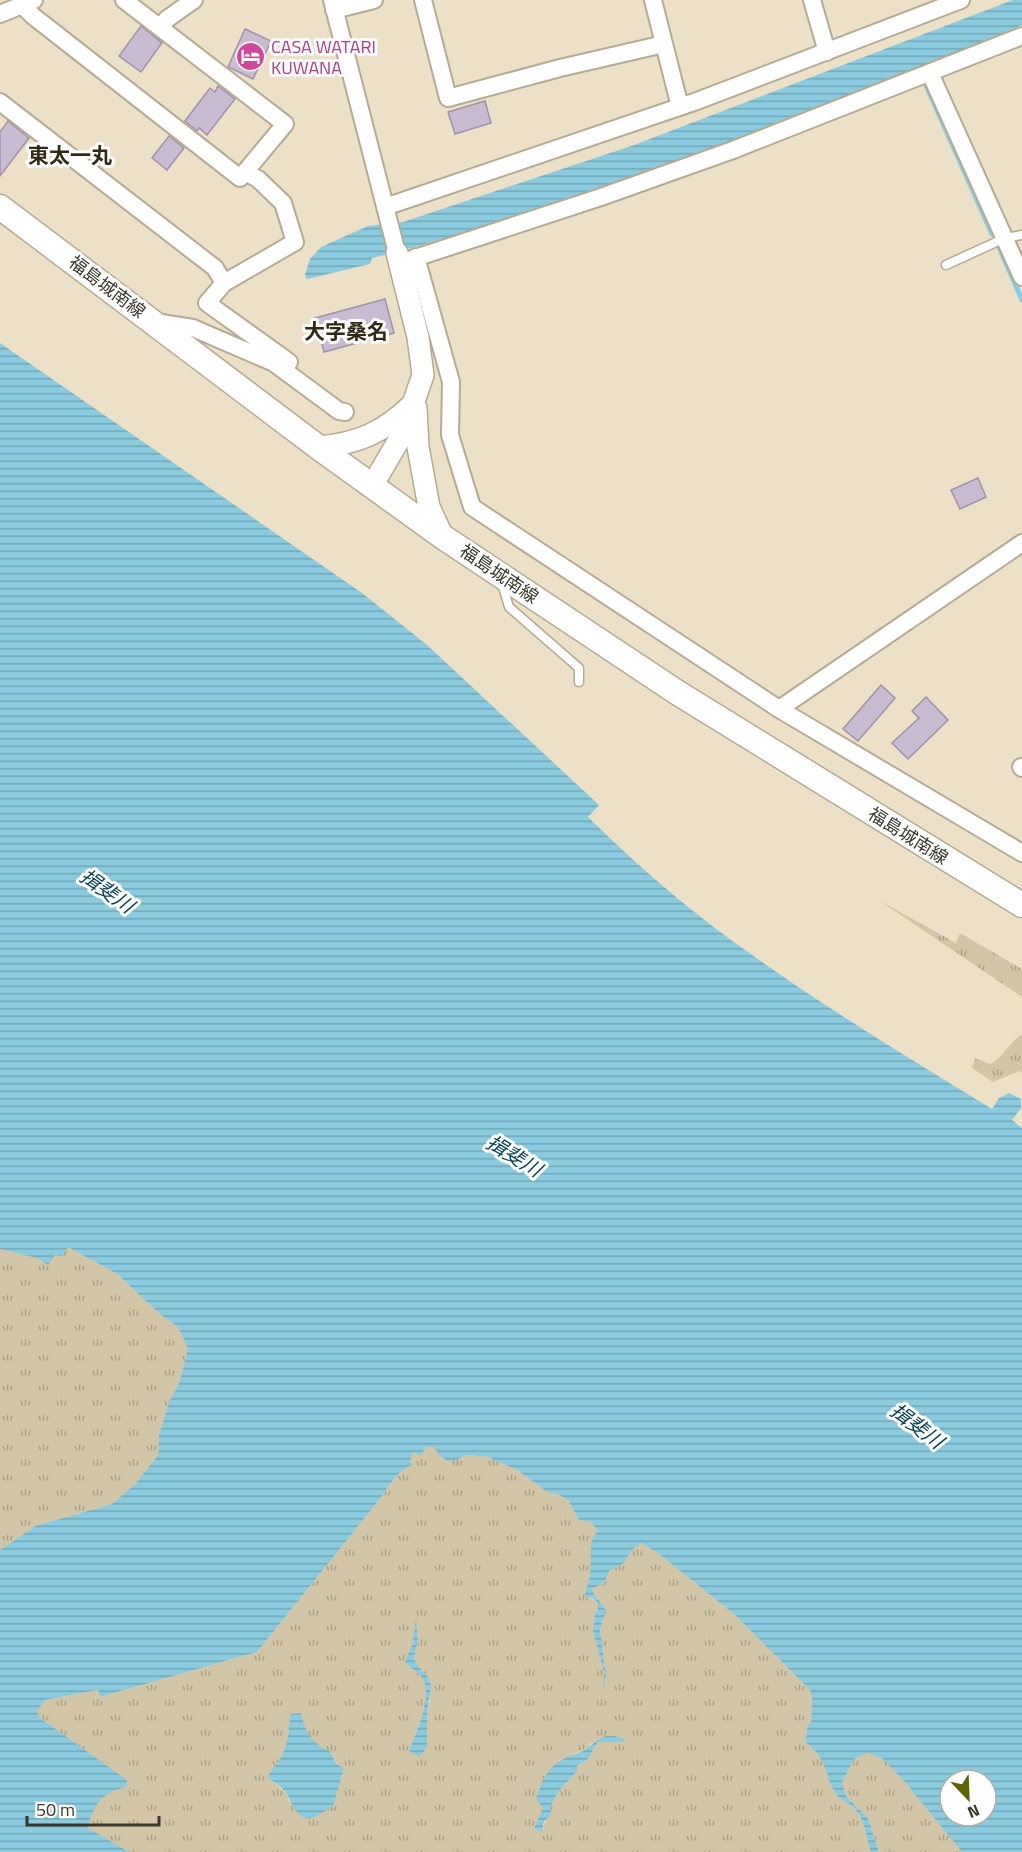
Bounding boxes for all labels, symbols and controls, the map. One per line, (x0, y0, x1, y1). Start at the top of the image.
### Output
place label: CASA WATARI KUWANA (271, 33, 376, 81)
hotel icon: CASA WATARI KUWANA (234, 41, 266, 73)
district label: 東太一丸 (28, 139, 112, 171)
street label: 福島城南線 (63, 249, 151, 324)
district label: 大字桑名 (304, 315, 388, 347)
street label: 福島城南線 (454, 537, 544, 610)
street label: 福島城南線 (863, 800, 954, 871)
water label: 揖斐川 (74, 861, 142, 922)
water label: 揖斐川 (481, 1127, 550, 1185)
water label: 揖斐川 (884, 1395, 952, 1457)
north arrow (938, 1768, 998, 1828)
scale bar (27, 1789, 159, 1827)
text: 50 m (36, 1796, 75, 1823)
text: N (964, 1799, 984, 1825)

